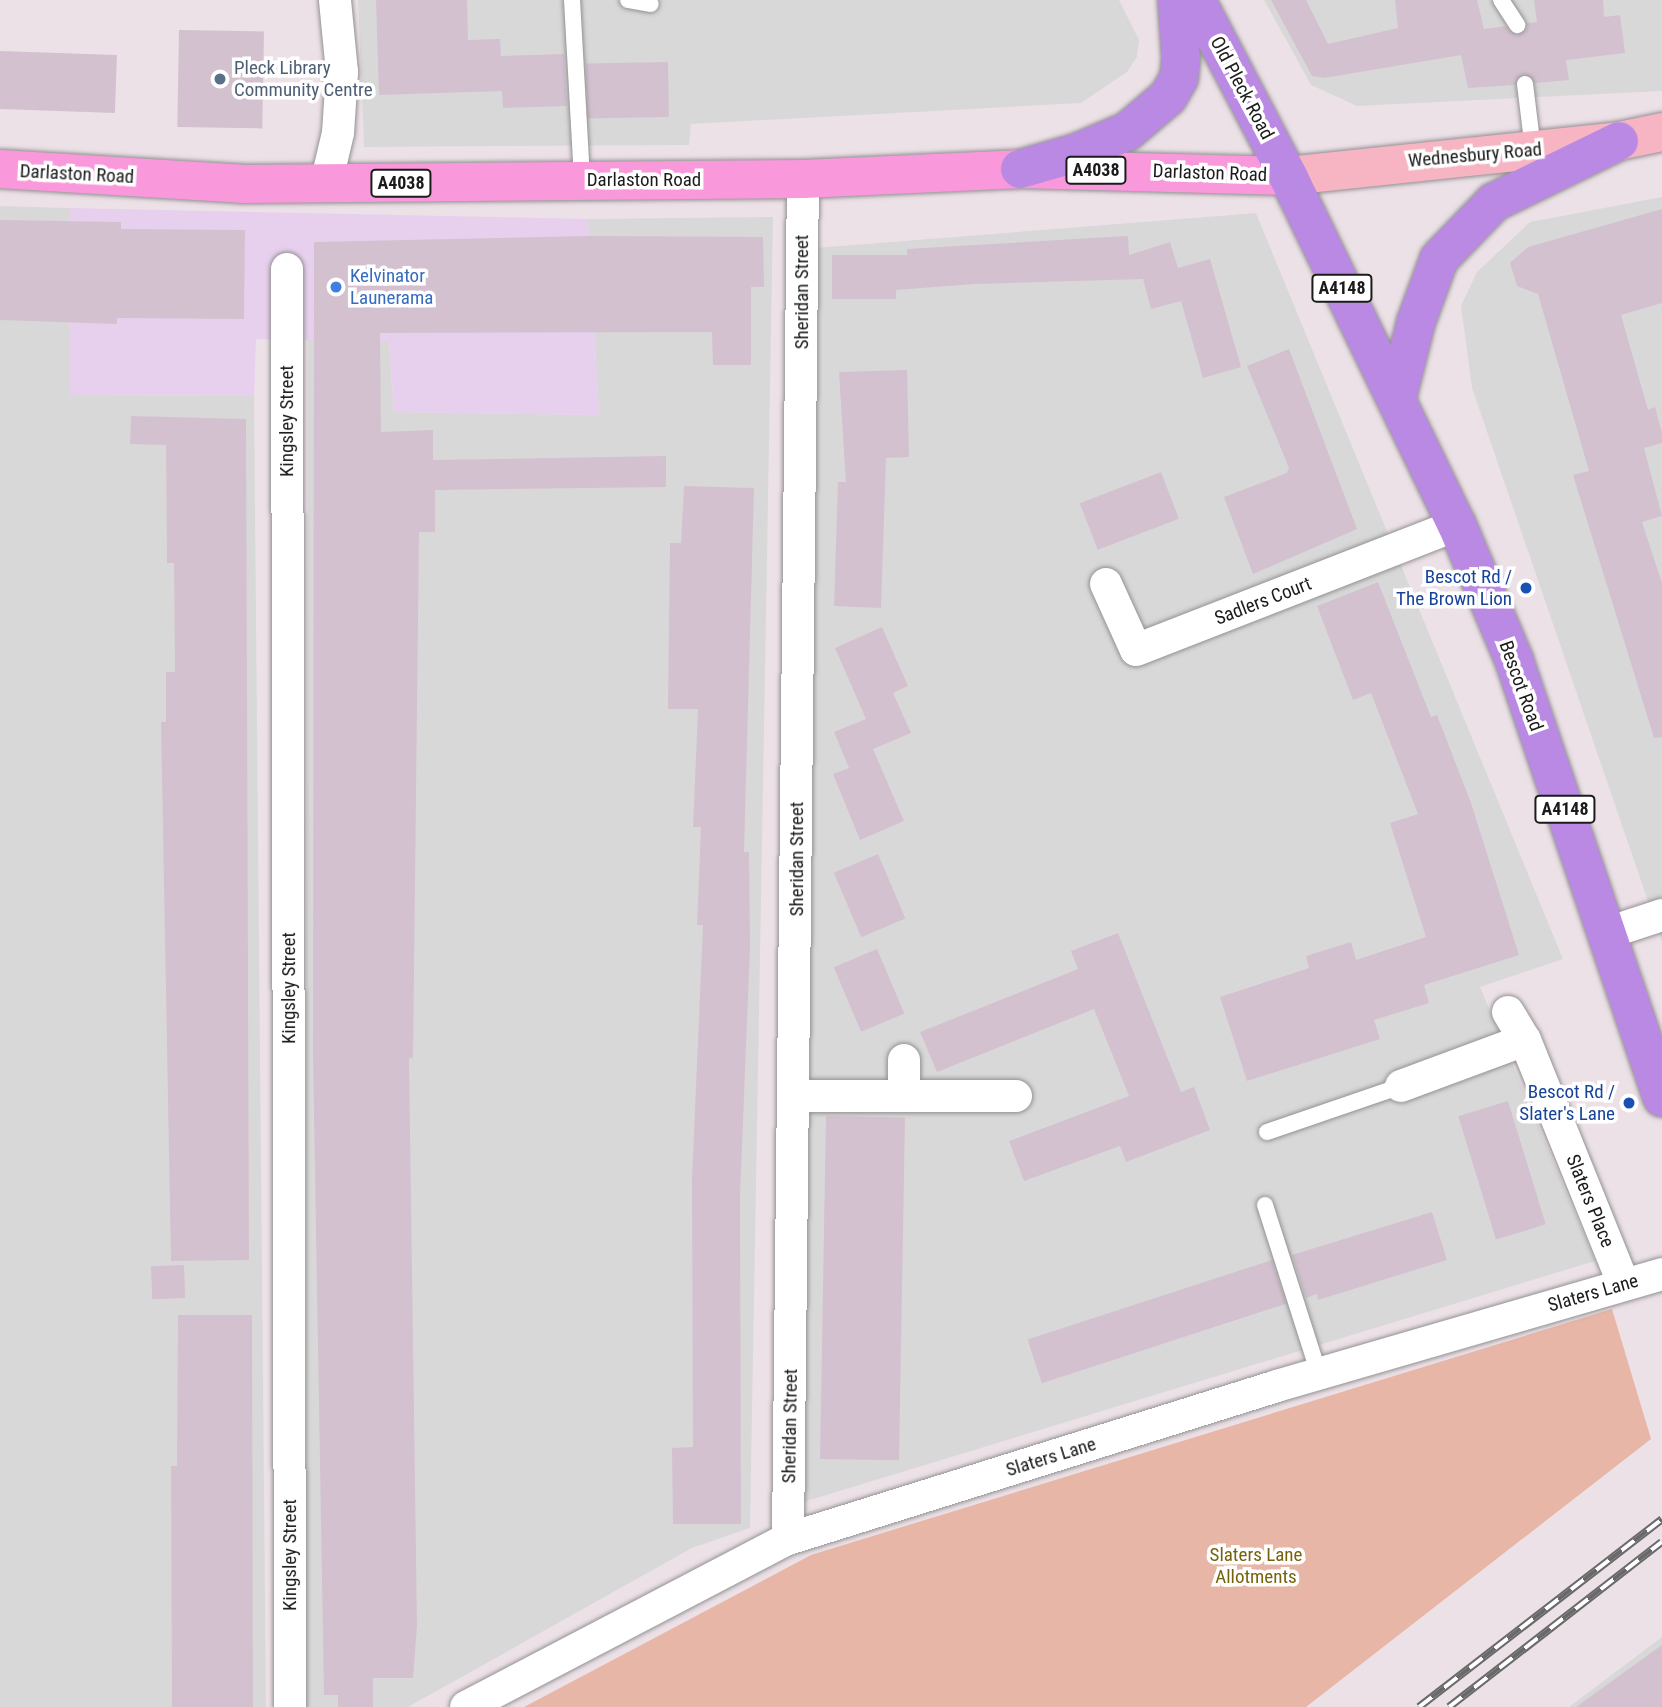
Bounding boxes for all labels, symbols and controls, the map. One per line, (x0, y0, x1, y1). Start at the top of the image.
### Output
street label: Old Pleck Road (1205, 33, 1279, 143)
place label: Pleck Library Community Centre (234, 57, 373, 101)
marker: Pleck Library Community Centre (212, 71, 228, 87)
street label: Wednesbury Road (1407, 138, 1543, 172)
road number: A4038 (1064, 155, 1128, 184)
street label: Darlaston Road (19, 160, 135, 188)
street label: Darlaston Road (1152, 160, 1268, 186)
road number: A4038 (370, 168, 432, 198)
street label: Darlaston Road (587, 169, 701, 191)
street label: Sheridan Street (791, 235, 813, 349)
place label: Kelvinator Launerama (350, 265, 433, 309)
road number: A4148 (1310, 274, 1374, 302)
marker: Kelvinator Launerama (328, 279, 344, 295)
street label: Kingsley Street (276, 365, 298, 477)
place label: Bescot Rd / The Brown Lion (1396, 566, 1512, 610)
street label: Sadlers Court (1211, 572, 1315, 630)
marker: Bescot Rd / The Brown Lion (1518, 580, 1534, 596)
street label: Bescot Road (1494, 638, 1548, 734)
road number: A4148 (1534, 794, 1596, 824)
street label: Sheridan Street (786, 802, 808, 916)
street label: Kingsley Street (278, 932, 300, 1044)
place label: Bescot Rd / Slater's Lane (1519, 1081, 1615, 1125)
marker: Bescot Rd / Slater's Lane (1621, 1095, 1637, 1111)
street label: Slaters Place (1561, 1151, 1619, 1251)
street label: Slaters Lane (1545, 1269, 1641, 1317)
street label: Sheridan Street (778, 1368, 802, 1484)
street label: Slaters Lane (1003, 1433, 1099, 1481)
street label: Kingsley Street (279, 1499, 301, 1611)
park label: Slaters Lane Allotments (1210, 1544, 1302, 1588)

